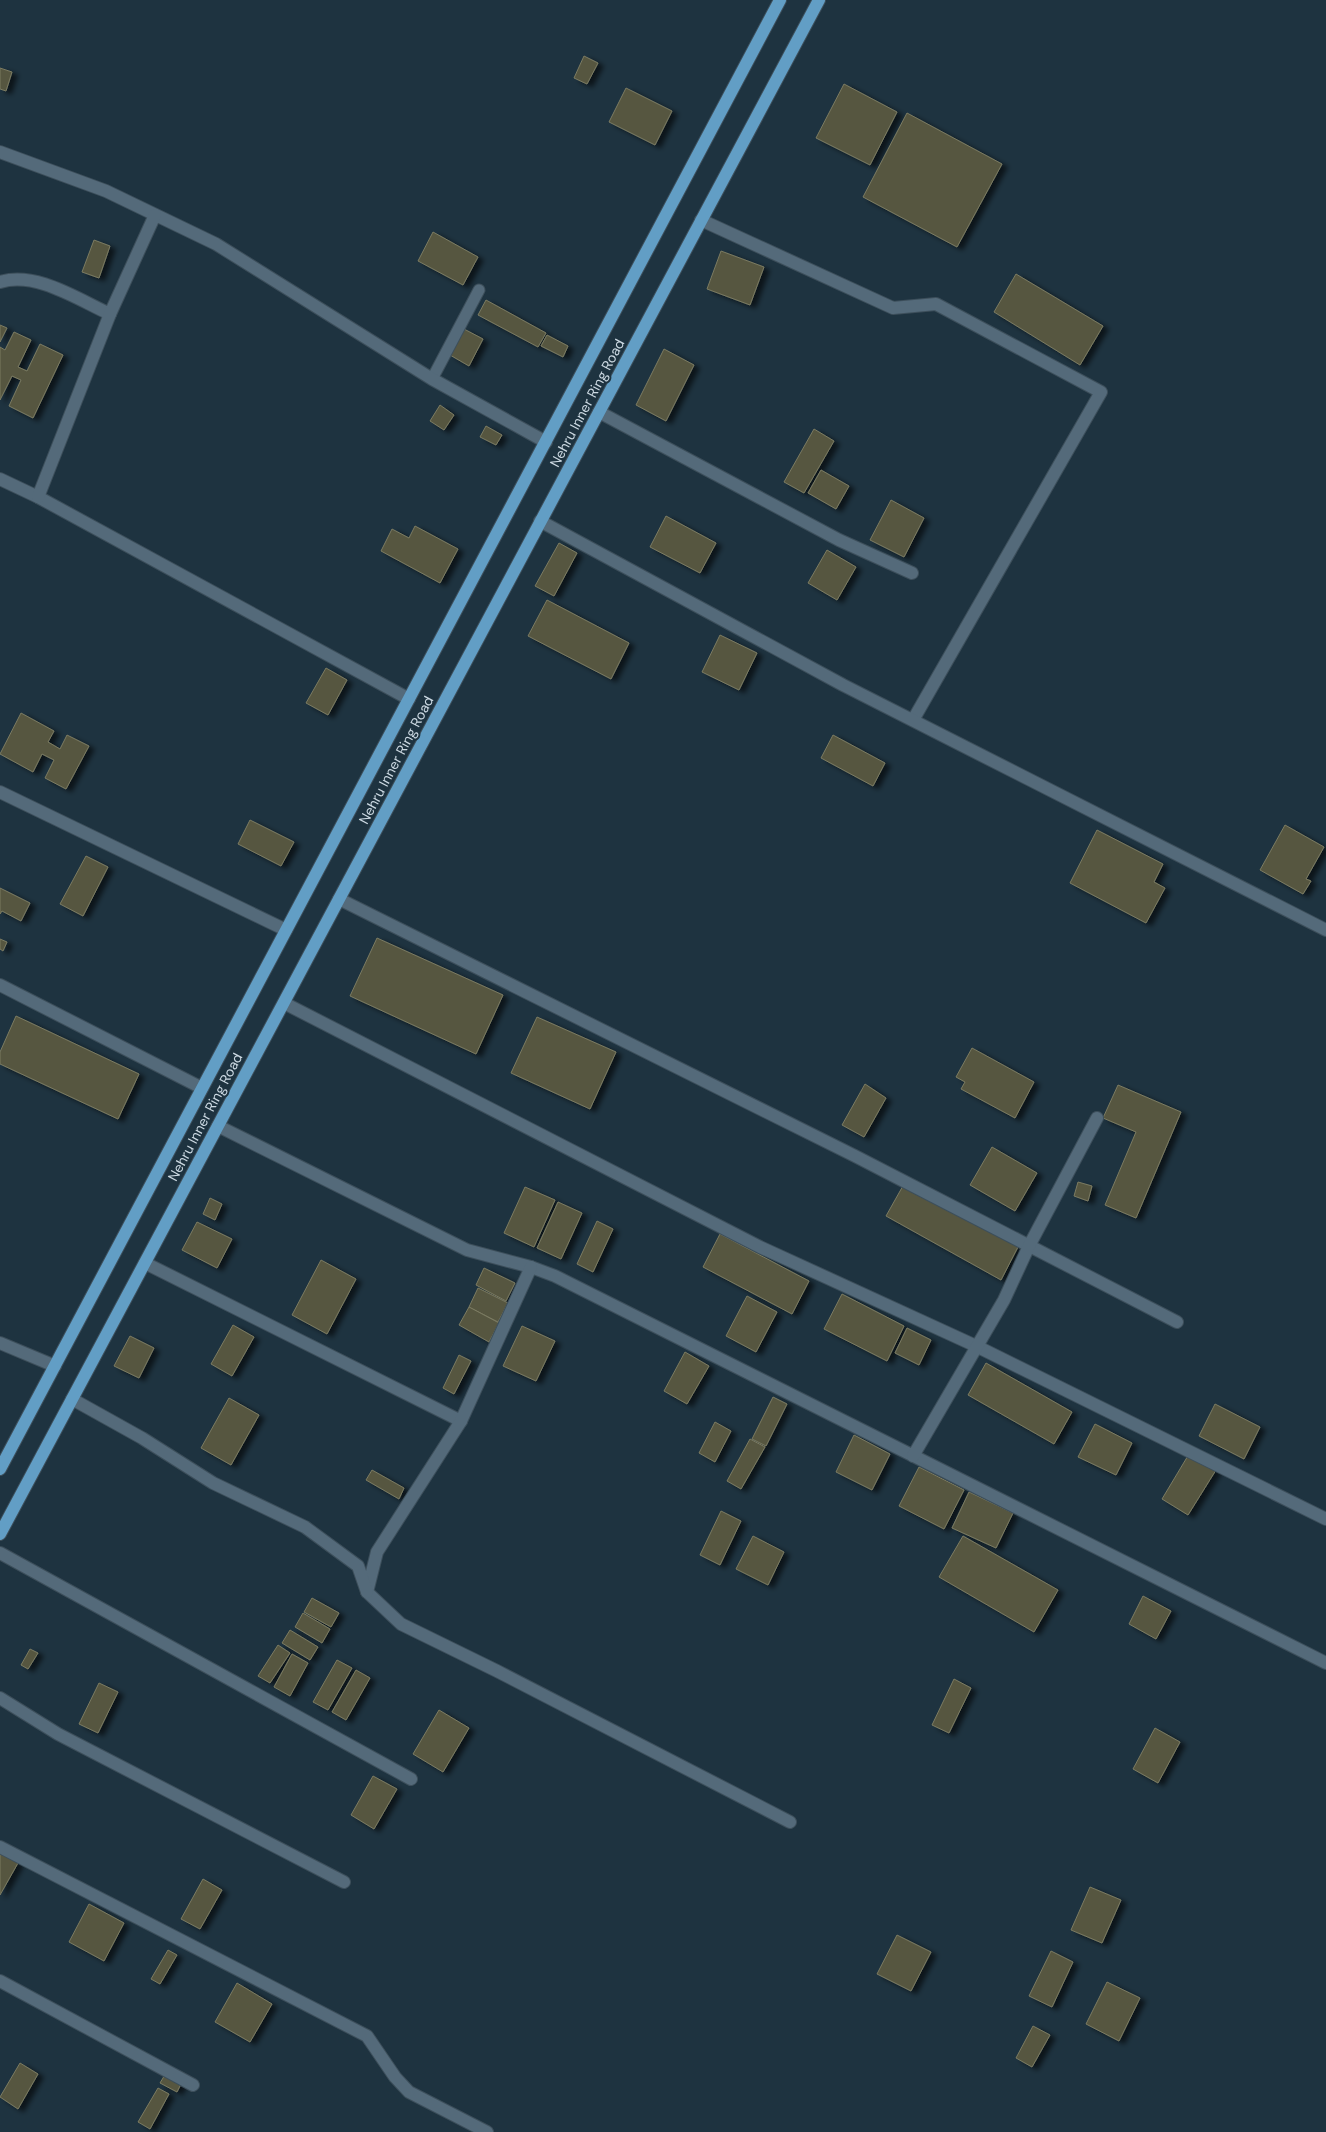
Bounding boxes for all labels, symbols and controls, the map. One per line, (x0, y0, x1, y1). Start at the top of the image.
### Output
street label: Nehru Inner Ring Road (546, 336, 628, 470)
street label: Nehru Inner Ring Road (355, 693, 437, 827)
street label: Nehru Inner Ring Road (164, 1050, 246, 1184)

